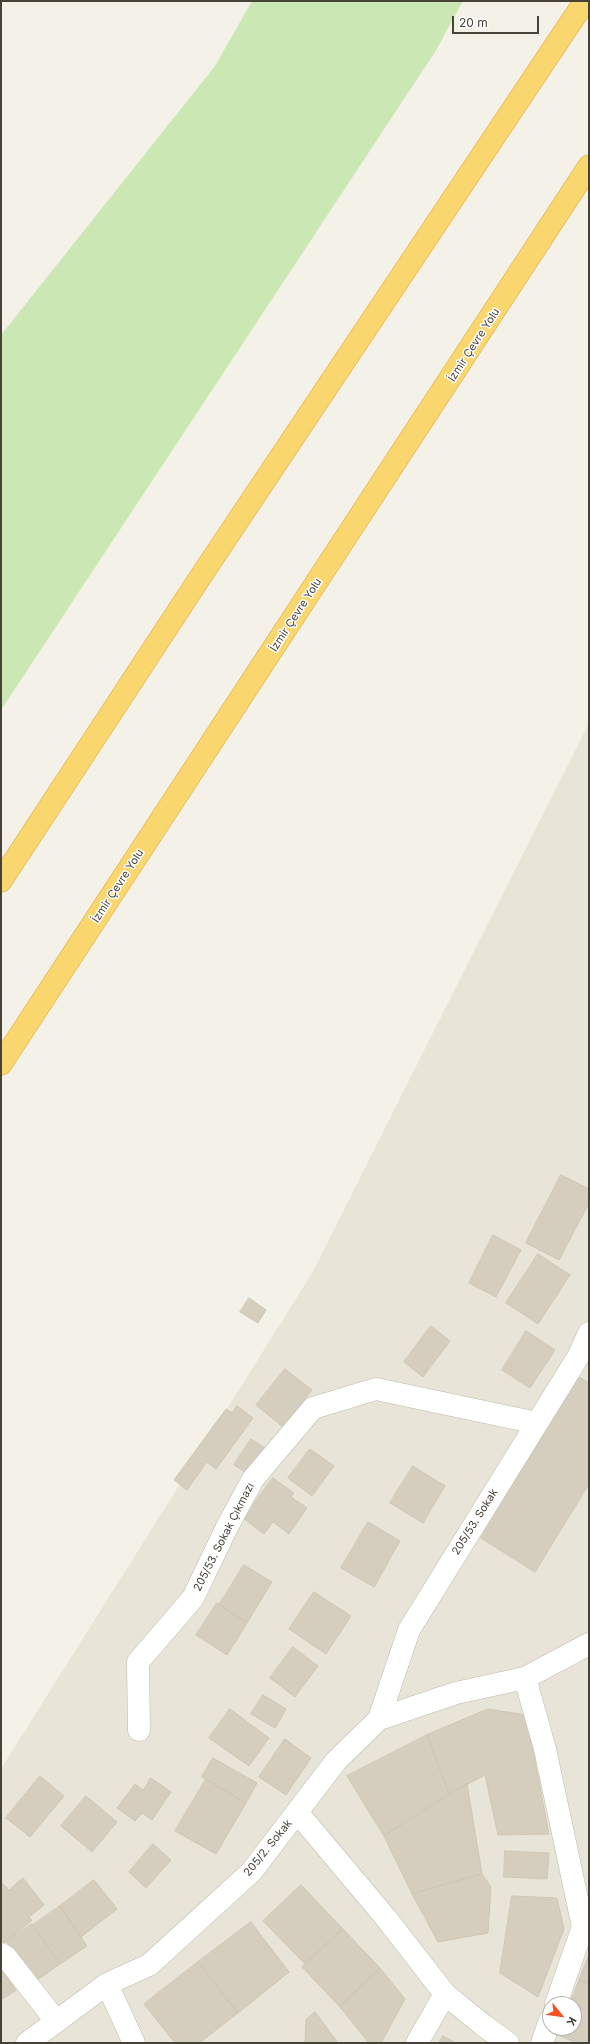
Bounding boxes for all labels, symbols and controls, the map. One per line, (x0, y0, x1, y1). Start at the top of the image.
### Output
scale bar (454, 8, 541, 34)
text: 20 m (459, 15, 488, 30)
street label: İzmir Çevre Yolu (445, 306, 503, 384)
street label: İzmir Çevre Yolu (267, 576, 325, 654)
street label: İzmir Çevre Yolu (89, 847, 147, 925)
street label: 205/53. Sokak Çıkmazı (191, 1481, 257, 1593)
street label: 205/53. Sokak (449, 1486, 501, 1558)
street label: 205/2. Sokak (241, 1817, 295, 1879)
north arrow (542, 1996, 582, 2036)
text: K (564, 2014, 580, 2028)

